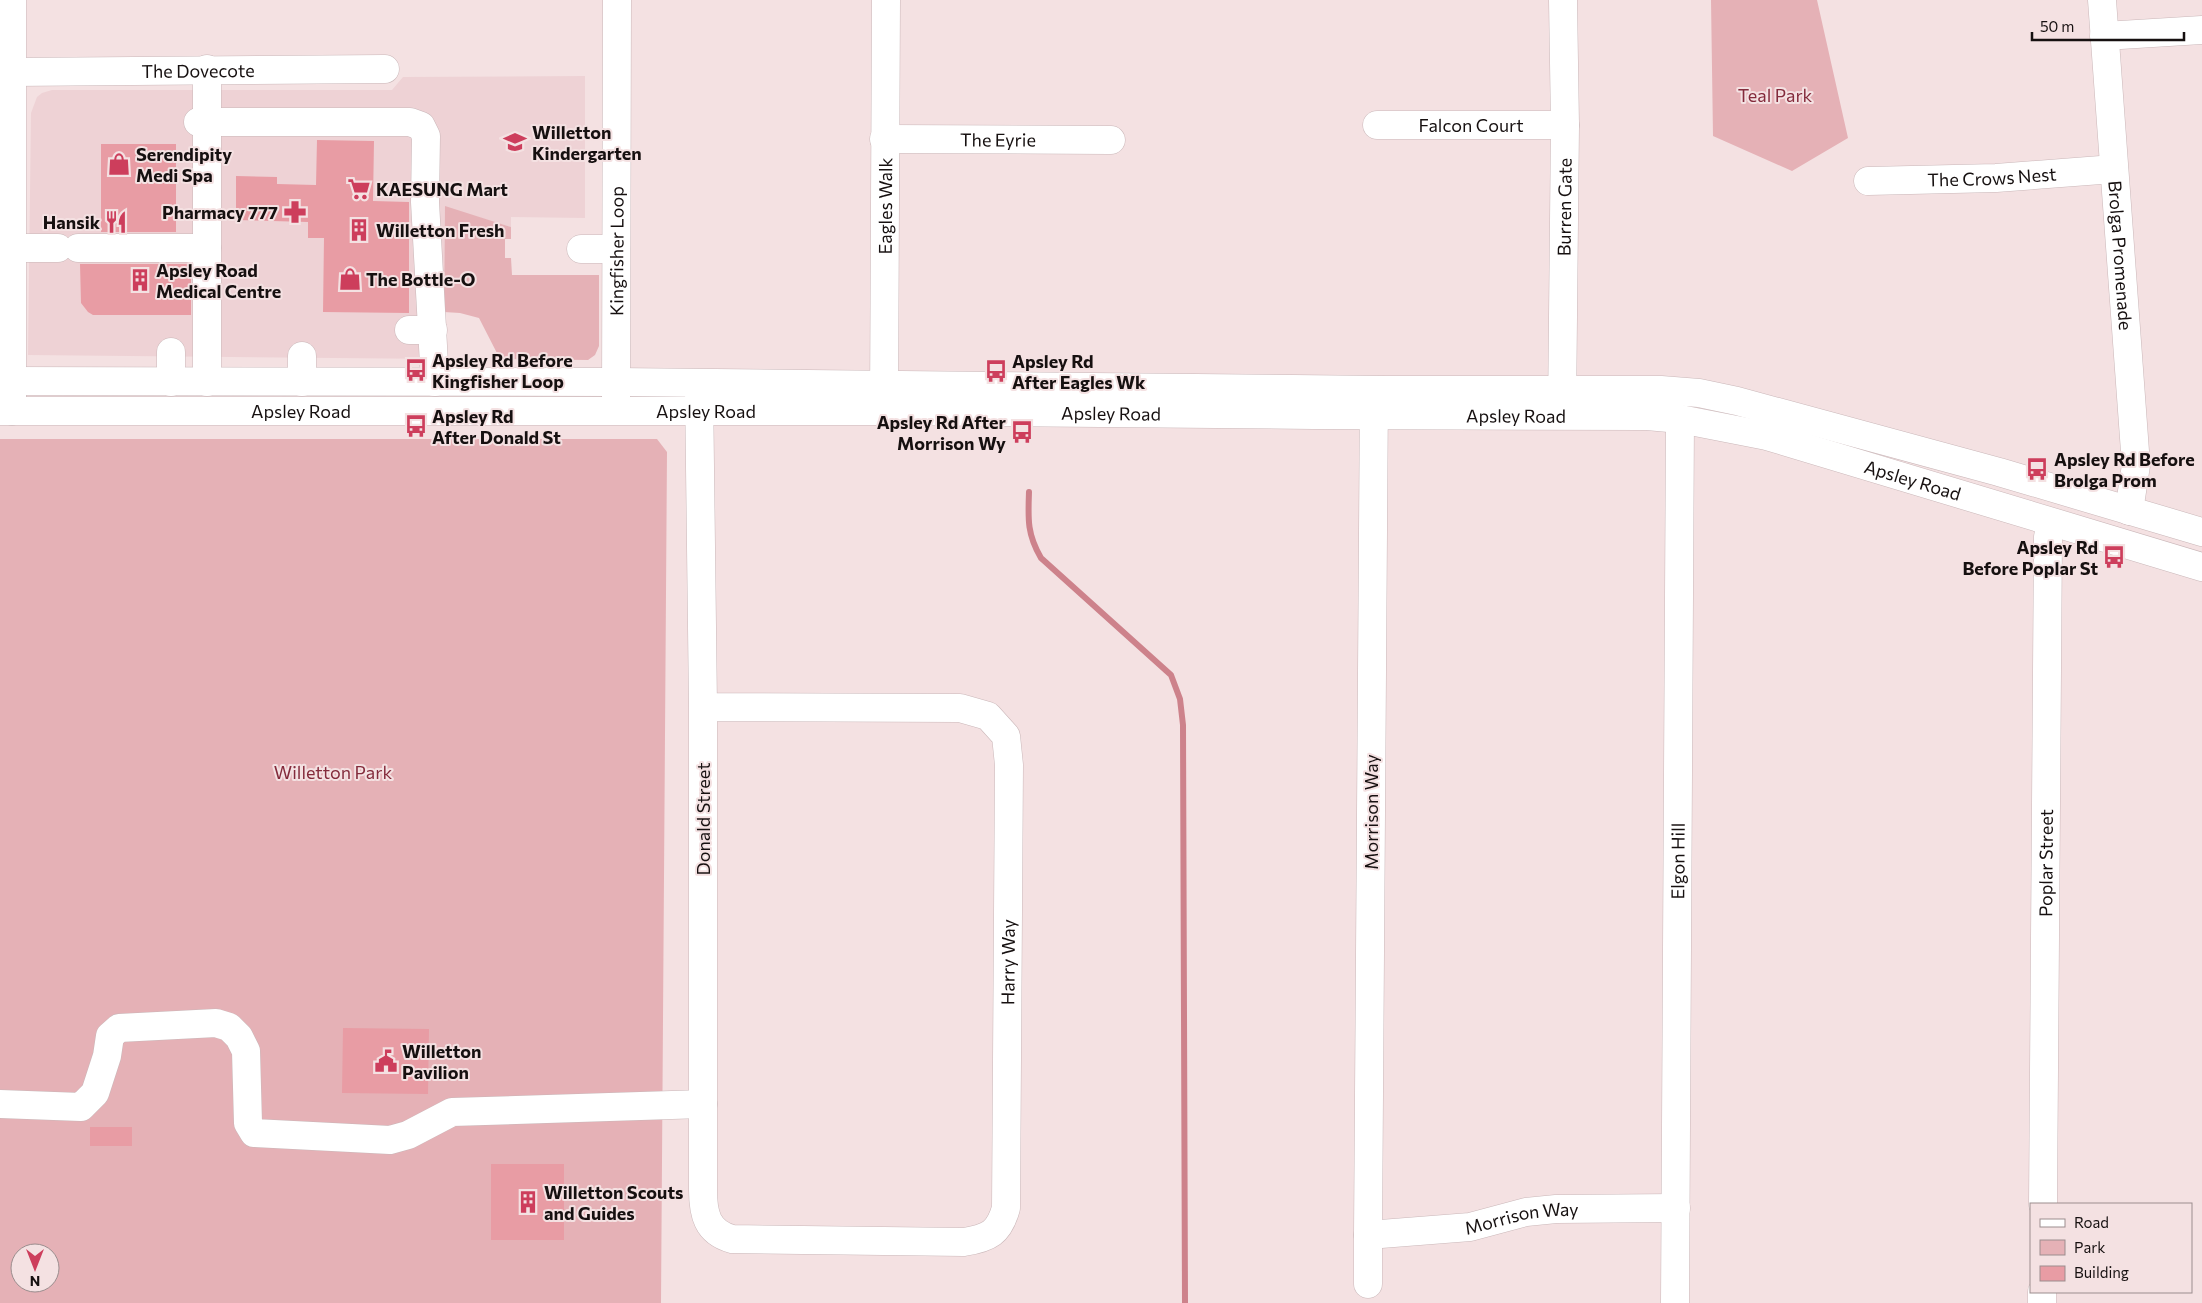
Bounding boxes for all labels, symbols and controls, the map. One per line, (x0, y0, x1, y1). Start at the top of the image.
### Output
scale bar (2032, 10, 2184, 42)
text: 50 m (2040, 17, 2074, 35)
street label: The Dovecote (141, 59, 255, 82)
park label: Teal Park (1738, 84, 1813, 106)
street label: Falcon Court (1418, 114, 1524, 136)
place label: Willetton Kindergarten (532, 121, 642, 164)
street label: The Eyrie (960, 128, 1036, 151)
school or university icon: Willetton Kindergarten (502, 129, 528, 155)
place label: Serendipity Medi Spa (136, 143, 232, 186)
shop icon: Serendipity Medi Spa (106, 151, 132, 177)
street label: Eagles Walk (874, 157, 896, 254)
street label: Burren Gate (1553, 158, 1576, 256)
street label: The Crows Nest (1927, 162, 2057, 191)
supermarket icon: KAESUNG Mart (346, 176, 372, 202)
place label: KAESUNG Mart (376, 178, 508, 200)
street label: Brolga Promenade (2104, 180, 2137, 331)
street label: Kingfisher Loop (605, 186, 628, 316)
pharmacy icon: Pharmacy 777 (282, 199, 308, 225)
place label: Pharmacy 777 (162, 201, 278, 223)
restaurant icon: Hansik (103, 209, 129, 235)
place label: Hansik (43, 211, 101, 233)
building icon: Willetton Fresh (346, 217, 372, 243)
place label: Willetton Fresh (376, 219, 505, 241)
place label: Apsley Road Medical Centre (156, 259, 281, 302)
shop icon: The Bottle-O (337, 266, 363, 292)
building icon: Apsley Road Medical Centre (127, 267, 153, 293)
place label: The Bottle-O (366, 268, 475, 290)
place label: Apsley Rd Before Kingfisher Loop (432, 349, 573, 392)
place label: Apsley Rd After Eagles Wk (1012, 350, 1146, 393)
bus stop icon: Apsley Rd Before Kingfisher Loop (403, 357, 429, 383)
bus stop icon: Apsley Rd After Eagles Wk (983, 358, 1009, 384)
street label: Apsley Road (251, 400, 351, 422)
street label: Apsley Road (656, 400, 756, 422)
street label: Apsley Road (1061, 402, 1161, 425)
street label: Apsley Road (1466, 404, 1566, 427)
place label: Apsley Rd After Donald St (432, 405, 561, 448)
place label: Apsley Rd After Morrison Wy (877, 411, 1007, 454)
bus stop icon: Apsley Rd After Donald St (403, 413, 429, 439)
bus stop icon: Apsley Rd After Morrison Wy (1009, 419, 1035, 445)
place label: Apsley Rd Before Brolga Prom (2054, 448, 2195, 491)
street label: Apsley Road (1862, 455, 1964, 505)
bus stop icon: Apsley Rd Before Brolga Prom (2024, 456, 2050, 482)
place label: Apsley Rd Before Poplar St (1962, 536, 2098, 579)
bus stop icon: Apsley Rd Before Poplar St (2101, 544, 2127, 570)
street label: Morrison Way (1360, 754, 1382, 870)
park label: Willetton Park (274, 761, 392, 783)
street label: Donald Street (692, 762, 714, 876)
street label: Poplar Street (2034, 809, 2057, 917)
street label: Elgon Hill (1666, 823, 1689, 899)
street label: Harry Way (996, 919, 1019, 1005)
place label: Willetton Pavilion (402, 1040, 481, 1083)
public building icon: Willetton Pavilion (373, 1048, 399, 1074)
place label: Willetton Scouts and Guides (544, 1181, 683, 1224)
building icon: Willetton Scouts and Guides (515, 1189, 541, 1215)
street label: Morrison Way (1462, 1198, 1578, 1239)
legend (2030, 1203, 2192, 1293)
text: Road (2074, 1213, 2109, 1231)
text: Park (2074, 1238, 2105, 1256)
north arrow (10, 1243, 60, 1293)
text: Building (2074, 1263, 2129, 1281)
text: N (30, 1273, 40, 1290)

